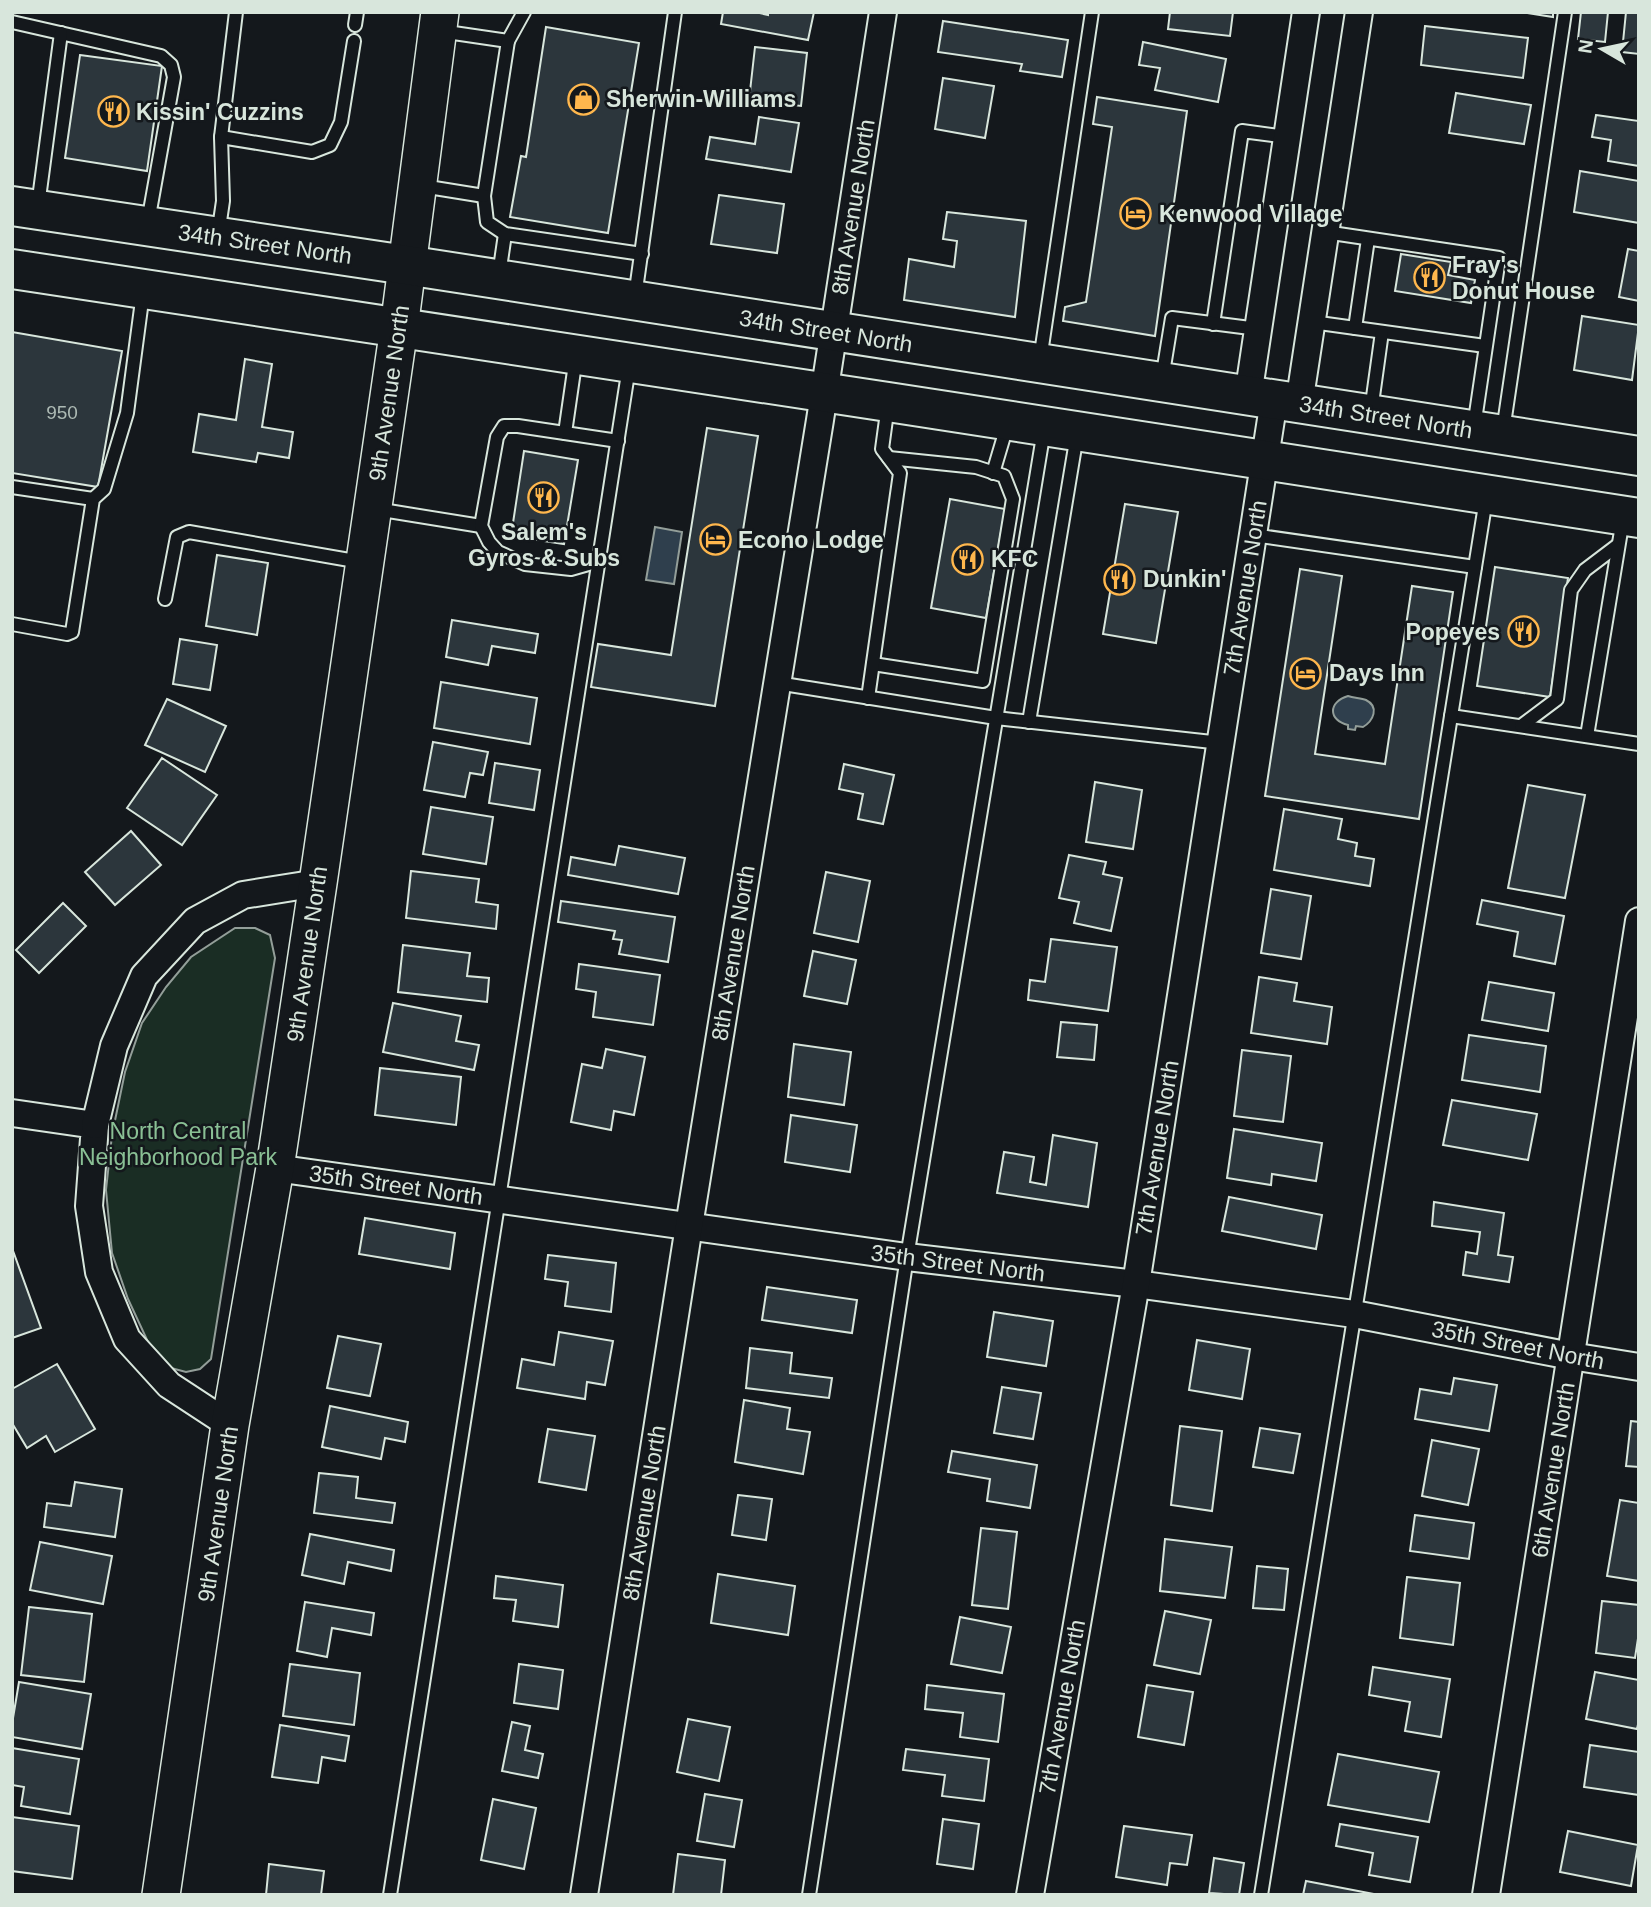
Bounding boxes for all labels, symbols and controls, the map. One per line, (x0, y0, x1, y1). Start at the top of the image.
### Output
north arrow (1567, 14, 1637, 84)
text: N (1574, 38, 1597, 55)
shop icon: Sherwin-Williams (566, 82, 600, 116)
place label: Sherwin-Williams (606, 86, 796, 112)
restaurant icon: Kissin' Cuzzins (96, 95, 130, 129)
place label: Kissin' Cuzzins (136, 99, 304, 125)
street label: 8th Avenue North (826, 117, 880, 297)
hotel icon: Kenwood Village (1119, 197, 1153, 231)
place label: Kenwood Village (1159, 201, 1343, 227)
street label: 34th Street North (176, 219, 354, 269)
place label: Fray's Donut House (1452, 252, 1595, 304)
restaurant icon: Fray's Donut House (1412, 261, 1446, 295)
street label: 9th Avenue North (364, 303, 414, 483)
street label: 34th Street North (737, 304, 915, 358)
street label: 34th Street North (1297, 390, 1475, 444)
house number: 950 (46, 402, 78, 423)
restaurant icon: Salem's Gyros & Subs (527, 481, 561, 515)
street label: 7th Avenue North (1218, 498, 1272, 678)
place label: Salem's Gyros & Subs (468, 519, 620, 571)
hotel icon: Econo Lodge (698, 523, 732, 557)
place label: Econo Lodge (738, 527, 884, 553)
restaurant icon: KFC (951, 542, 985, 576)
place label: KFC (991, 546, 1038, 572)
restaurant icon: Dunkin' (1103, 562, 1137, 596)
place label: Dunkin' (1143, 566, 1226, 592)
restaurant icon: Popeyes (1506, 615, 1540, 649)
place label: Popeyes (1405, 619, 1500, 645)
hotel icon: Days Inn (1289, 656, 1323, 690)
place label: Days Inn (1329, 660, 1425, 686)
street label: 8th Avenue North (706, 863, 760, 1043)
street label: 9th Avenue North (282, 864, 332, 1044)
street label: 7th Avenue North (1130, 1058, 1184, 1238)
park label: North Central Neighborhood Park (79, 1118, 278, 1170)
street label: 35th Street North (307, 1160, 485, 1210)
street label: 35th Street North (869, 1239, 1047, 1287)
street label: 35th Street North (1430, 1316, 1606, 1374)
street label: 6th Avenue North (1526, 1380, 1580, 1560)
street label: 8th Avenue North (617, 1423, 671, 1603)
street label: 9th Avenue North (193, 1424, 243, 1604)
street label: 7th Avenue North (1034, 1617, 1090, 1797)

